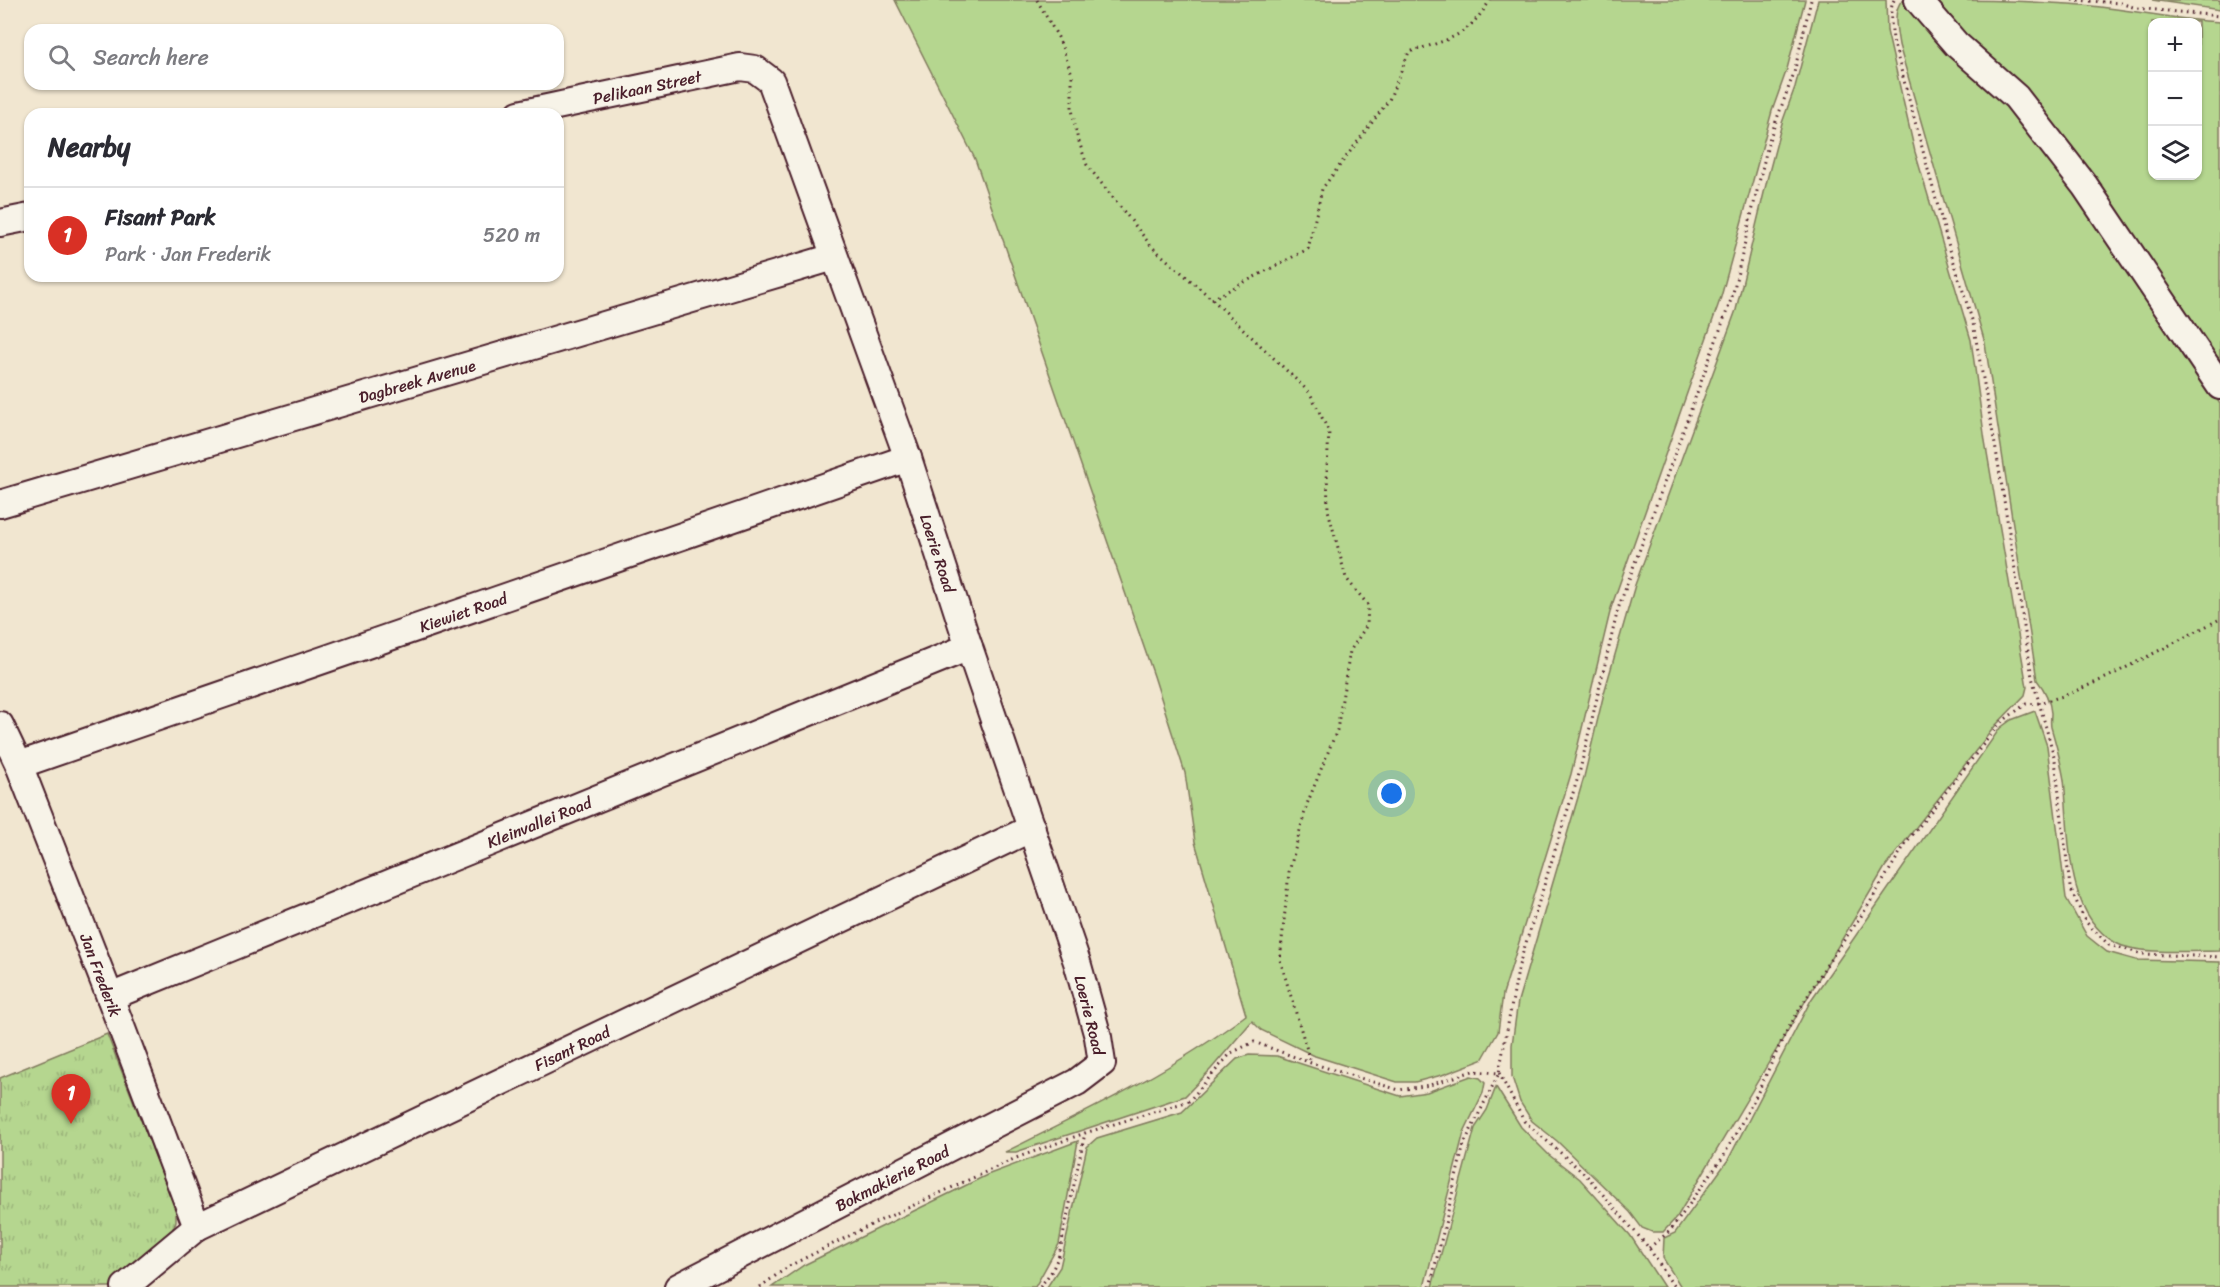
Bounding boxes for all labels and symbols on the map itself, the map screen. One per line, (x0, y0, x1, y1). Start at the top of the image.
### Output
street label: Pelikaan Street (590, 62, 705, 113)
street label: Dagbreek Avenue (355, 351, 479, 412)
street label: Loerie Road (911, 510, 964, 598)
street label: Kiewiet Road (415, 583, 513, 641)
your location (1377, 779, 1406, 808)
street label: Kleinvallei Road (482, 788, 598, 857)
street label: Jan Frederik (71, 928, 130, 1022)
street label: Loerie Road (1066, 972, 1114, 1060)
street label: Fisant Road (529, 1017, 617, 1079)
pin: 1 (52, 1074, 90, 1124)
street label: Bokmakierie Road (830, 1136, 956, 1220)

